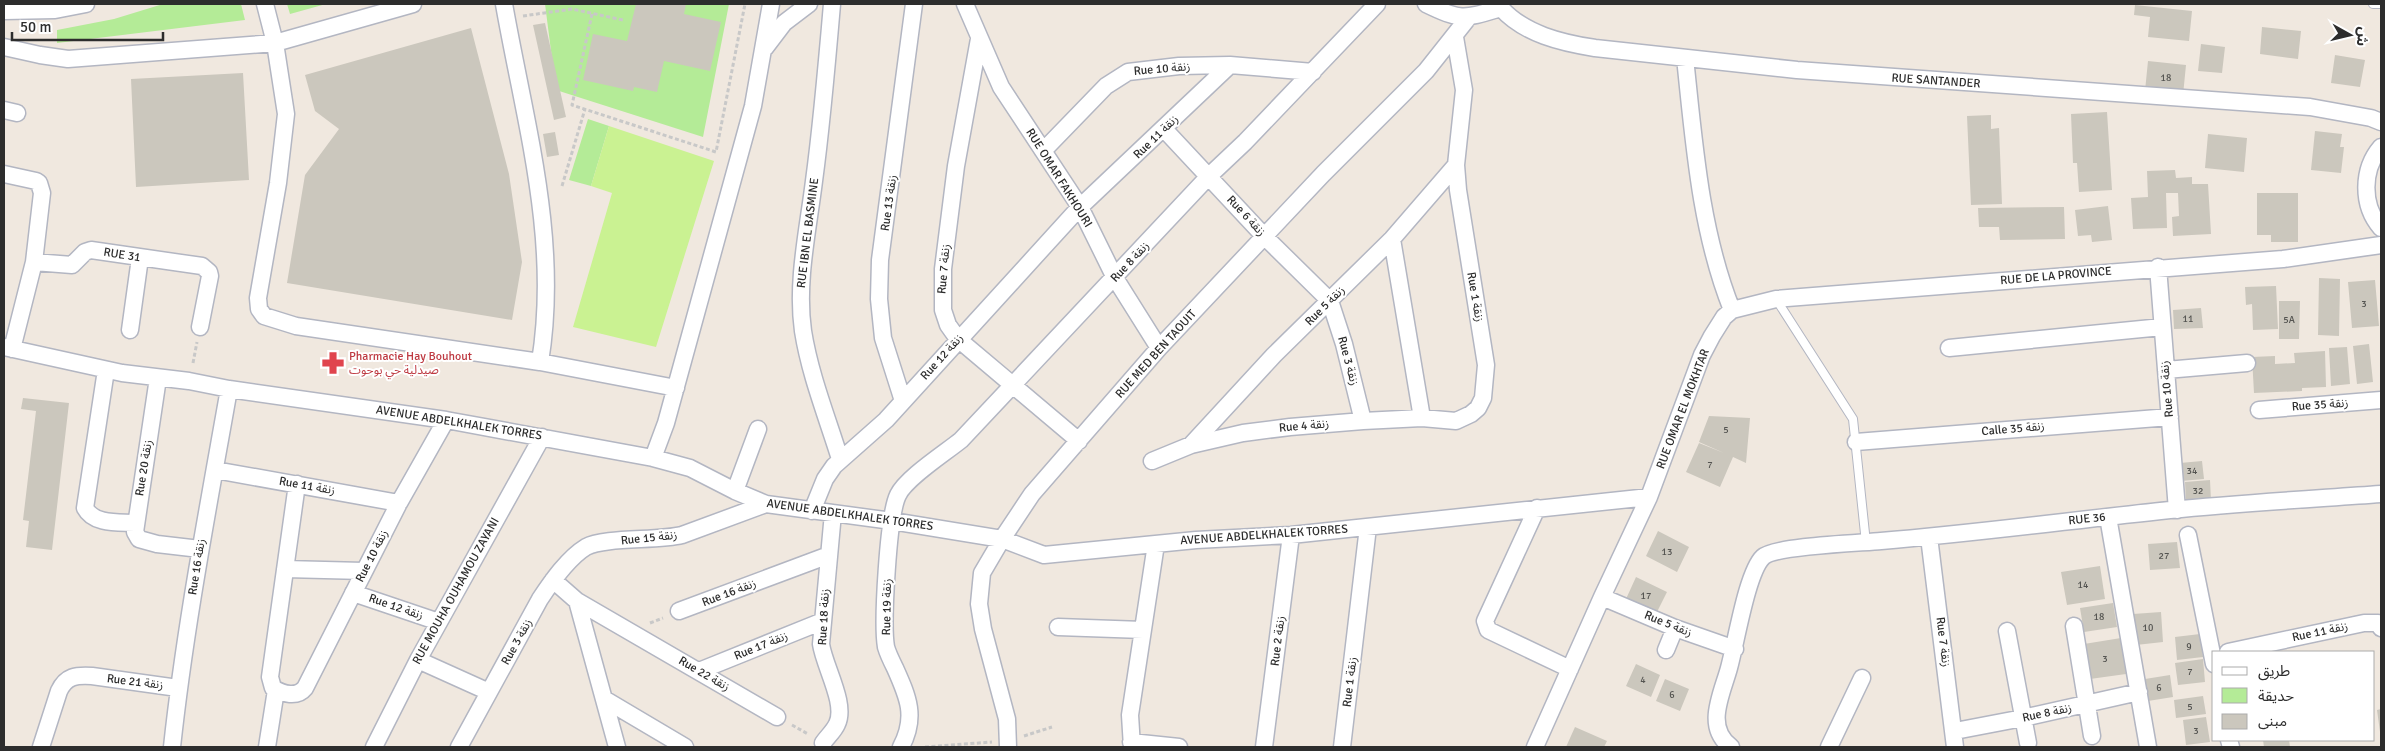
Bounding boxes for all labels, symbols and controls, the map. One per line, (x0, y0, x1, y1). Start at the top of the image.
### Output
scale bar (12, 10, 164, 42)
north arrow (2325, 10, 2375, 60)
text: 50 m (20, 18, 51, 36)
text: ش (2353, 26, 2372, 47)
street label: Rue 10 زنقة (1133, 59, 1191, 79)
street label: RUE SANTANDER (1891, 70, 1981, 92)
house number: 18 (2161, 72, 2171, 84)
street label: Rue 11 زنقة (1130, 112, 1182, 162)
street label: RUE OMAR FAKHOURI (1022, 126, 1096, 230)
street label: Rue 13 زنقة (878, 174, 900, 232)
street label: RUE IBN EL BASMINE (794, 177, 822, 289)
street label: Rue 6 زنقة (1223, 192, 1269, 240)
street label: Rue 8 زنقة (1107, 238, 1153, 286)
street label: Rue 7 زنقة (934, 243, 954, 295)
street label: RUE 31 (102, 245, 142, 265)
street label: RUE DE LA PROVINCE (2000, 264, 2113, 288)
street label: Rue 1 زنقة (1463, 271, 1487, 323)
street label: Rue 5 زنقة (1302, 283, 1348, 329)
house number: 3 (2361, 298, 2367, 310)
street label: RUE MED BEN TAOUIT (1112, 307, 1200, 401)
house number: 11 (2183, 313, 2193, 325)
house number: 5A (2283, 314, 2295, 326)
street label: Rue 12 زنقة (917, 331, 967, 383)
street label: Rue 3 زنقة (1334, 335, 1362, 387)
street label: RUE OMAR EL MOKHTAR (1653, 347, 1713, 471)
place label: Pharmacie Hay Bouhout صيدلية حي بوحوت (349, 349, 472, 379)
pharmacy icon: Pharmacie Hay Bouhout صيدلية حي بوحوت (320, 350, 346, 376)
street label: Rue 10 زنقة (2157, 360, 2177, 418)
street label: Rue 35 زنقة (2291, 396, 2349, 414)
street label: AVENUE ABDELKHALEK TORRES (375, 402, 543, 444)
street label: Rue 4 زنقة (1278, 416, 1330, 436)
street label: Calle 35 زنقة (1981, 419, 2045, 439)
house number: 5 (1723, 424, 1729, 436)
street label: Rue 20 زنقة (132, 439, 156, 497)
house number: 7 (1707, 459, 1713, 471)
house number: 34 (2187, 465, 2198, 477)
street label: Rue 11 زنقة (278, 474, 336, 498)
house number: 32 (2193, 485, 2203, 497)
street label: AVENUE ABDELKHALEK TORRES (766, 496, 935, 534)
street label: RUE 36 (2068, 510, 2106, 528)
street label: RUE MOUHA OUHAMOU ZAYANI (409, 515, 503, 667)
street label: AVENUE ABDELKHALEK TORRES (1180, 522, 1349, 548)
street label: Rue 10 زنقة (352, 527, 392, 585)
street label: Rue 15 زنقة (620, 528, 678, 548)
street label: Rue 16 زنقة (185, 538, 209, 596)
house number: 13 (1662, 546, 1672, 558)
house number: 27 (2159, 550, 2169, 562)
street label: Rue 16 زنقة (700, 576, 758, 610)
street label: Rue 19 زنقة (879, 578, 895, 636)
house number: 14 (2078, 579, 2089, 591)
street label: Rue 18 زنقة (815, 588, 833, 646)
house number: 17 (1641, 590, 1651, 602)
street label: Rue 12 زنقة (367, 591, 425, 623)
street label: Rue 5 زنقة (1642, 608, 1694, 640)
house number: 18 (2094, 611, 2104, 623)
street label: Rue 2 زنقة (1267, 615, 1289, 667)
street label: Rue 3 زنقة (498, 616, 536, 668)
street label: Rue 7 زنقة (1932, 616, 1954, 668)
street label: Rue 11 زنقة (2291, 619, 2349, 645)
house number: 10 (2143, 622, 2153, 634)
street label: Rue 17 زنقة (732, 628, 790, 664)
house number: 9 (2186, 641, 2192, 653)
legend (2212, 651, 2375, 741)
street label: Rue 22 زنقة (676, 653, 732, 695)
house number: 3 (2102, 653, 2108, 665)
street label: Rue 1 زنقة (1339, 656, 1361, 708)
text: طريق (2258, 662, 2290, 681)
house number: 7 (2187, 666, 2193, 678)
street label: Rue 21 زنقة (106, 671, 164, 693)
house number: 4 (1640, 674, 1646, 686)
house number: 6 (2156, 682, 2162, 694)
text: حديقة (2258, 687, 2294, 705)
house number: 6 (1669, 689, 1675, 701)
street label: Rue 8 زنقة (2021, 700, 2073, 726)
house number: 5 (2187, 701, 2193, 713)
text: مبنى (2258, 712, 2287, 730)
house number: 3 (2193, 725, 2199, 737)

